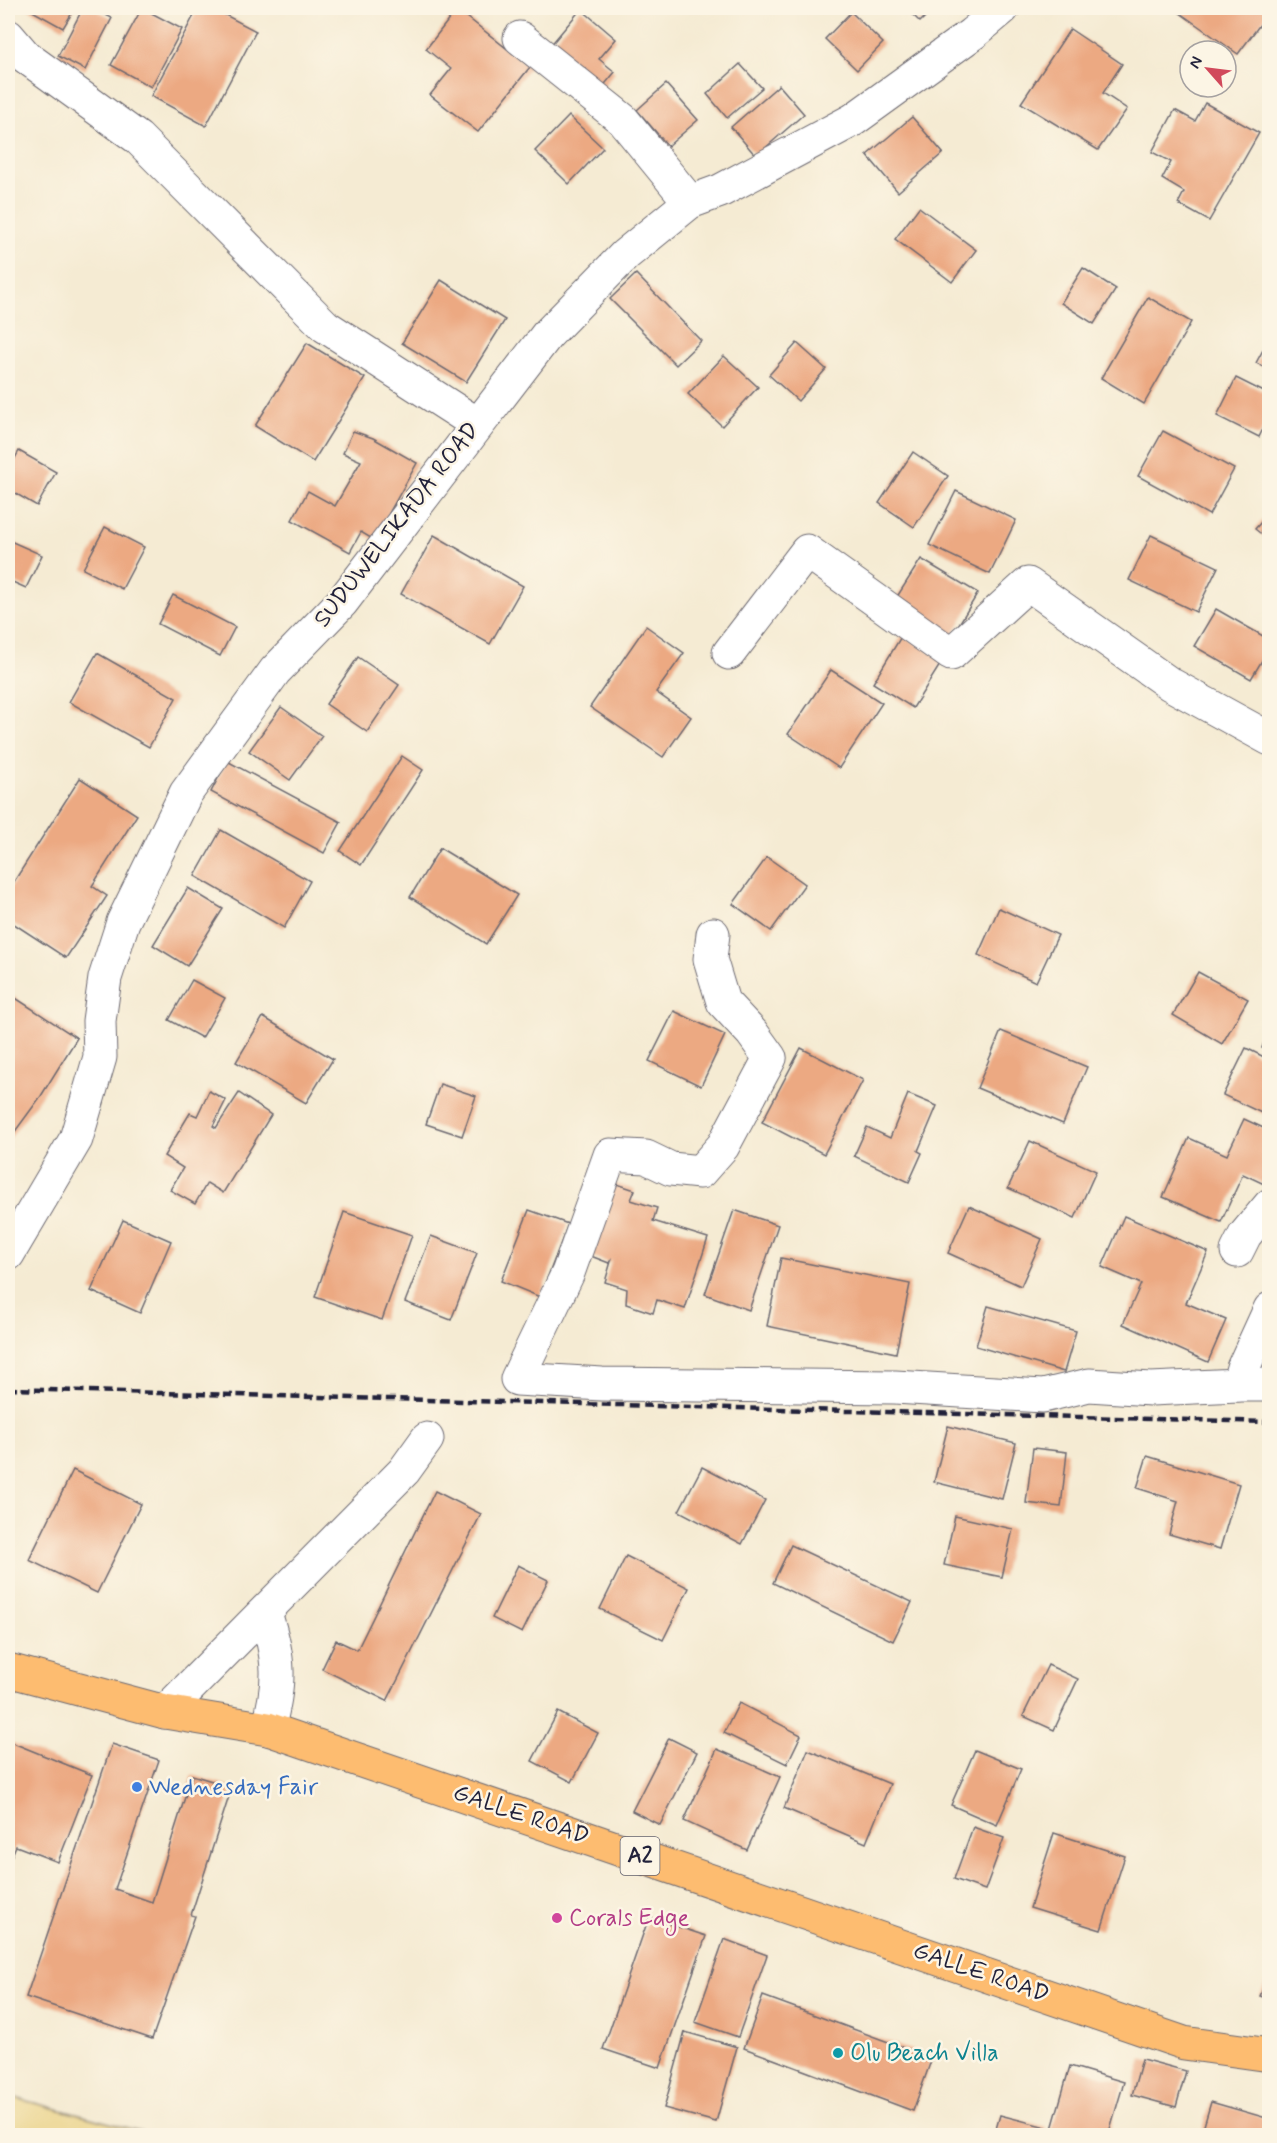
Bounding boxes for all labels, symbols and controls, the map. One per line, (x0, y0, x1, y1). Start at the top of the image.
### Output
north arrow (1178, 39, 1238, 99)
text: N (1184, 53, 1208, 72)
street label: SUDUWELIKADA ROAD (307, 416, 487, 634)
place label: Wednesday Fair (149, 1772, 318, 1803)
street label: GALLE ROAD (449, 1777, 593, 1853)
marker: Wednesday Fair (130, 1780, 144, 1794)
road number: A2 (620, 1837, 660, 1875)
place label: Corals Edge (569, 1903, 689, 1936)
marker: Corals Edge (550, 1911, 564, 1925)
street label: GALLE ROAD (909, 1935, 1053, 2011)
place label: Olu Beach Villa (850, 2038, 999, 2069)
marker: Olu Beach Villa (831, 2046, 845, 2060)

